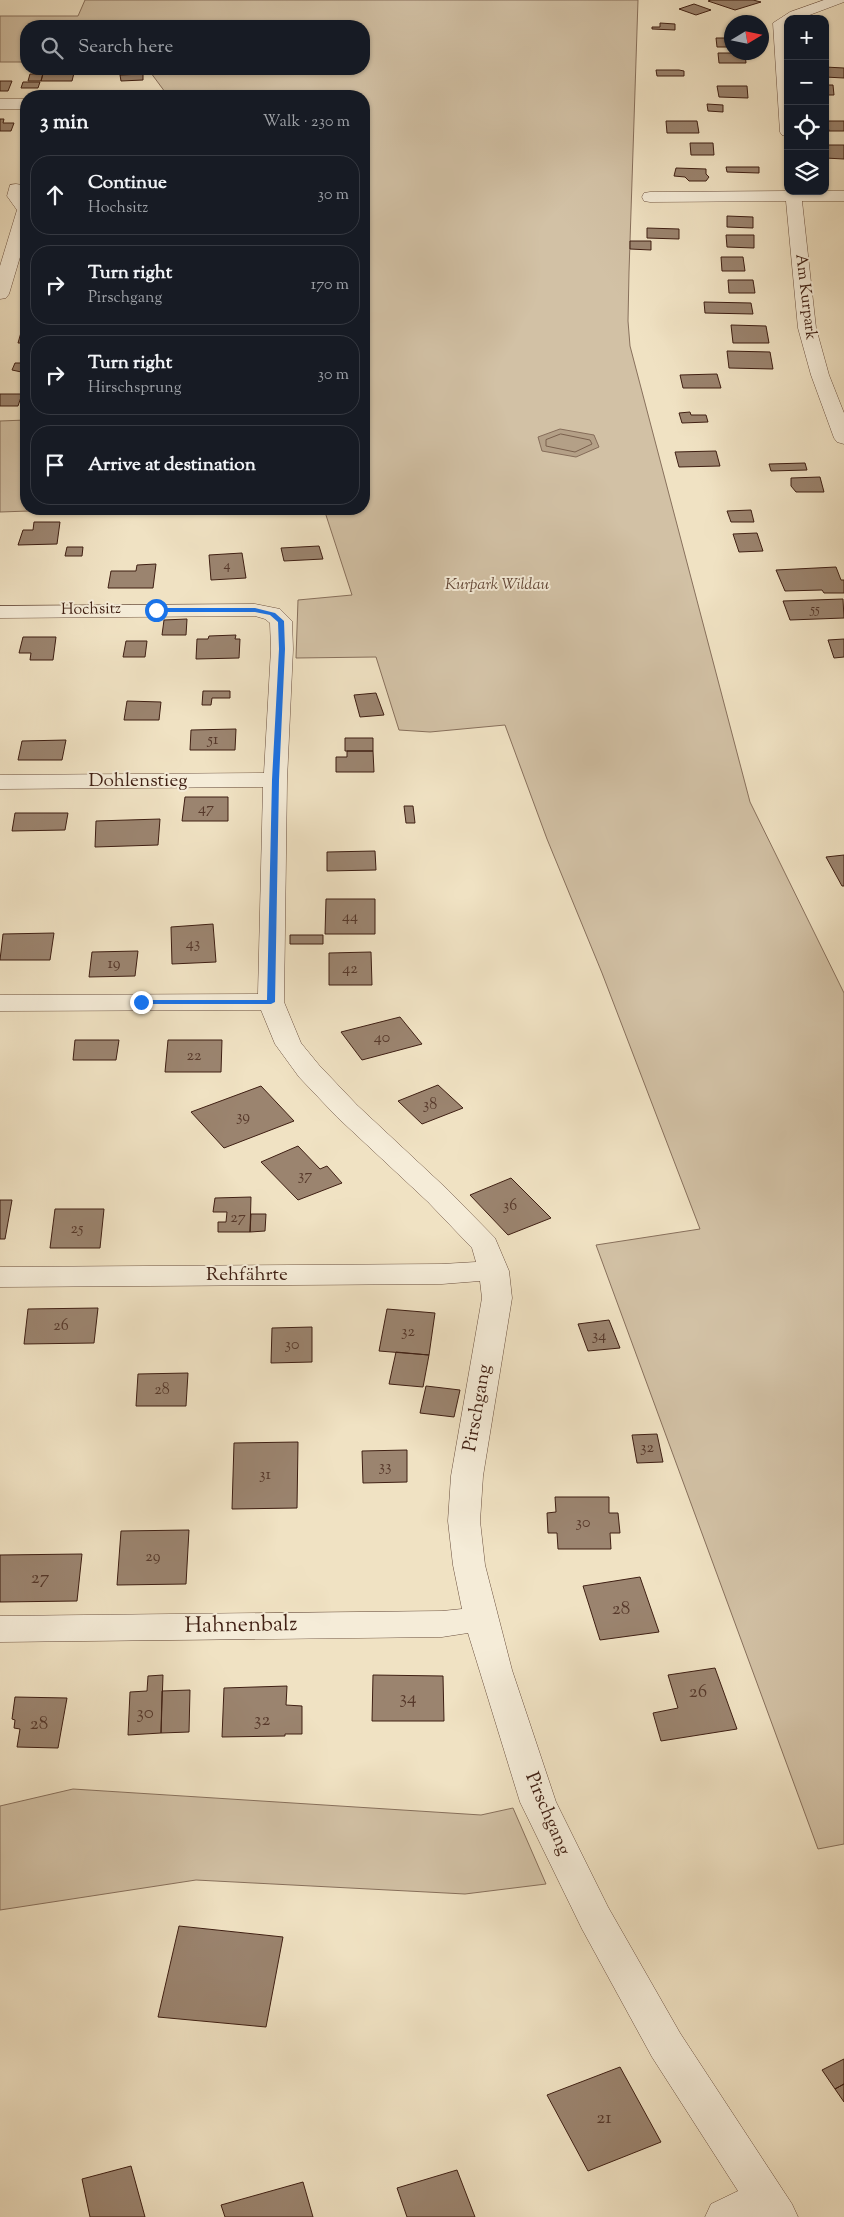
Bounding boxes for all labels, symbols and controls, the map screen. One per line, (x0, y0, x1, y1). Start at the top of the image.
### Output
north arrow (724, 15, 769, 60)
map controls (784, 15, 829, 195)
button: + (784, 15, 829, 60)
search box (20, 20, 370, 75)
icon: search (38, 34, 66, 62)
text: Search here (78, 34, 173, 61)
button: − (784, 60, 829, 105)
button: locate (784, 105, 829, 150)
text: 3 min (40, 108, 89, 138)
text: Walk · 230 m (263, 111, 350, 134)
button: layers (784, 150, 829, 195)
text: Continue (88, 170, 167, 197)
icon: ahead (41, 181, 69, 209)
text: 30 m (318, 184, 349, 207)
text: Hochsitz (88, 197, 148, 220)
street label: Am Kurpark (788, 253, 822, 342)
text: Turn right (88, 260, 172, 287)
icon: right (41, 271, 69, 299)
text: 170 m (311, 274, 349, 297)
text: Pirschgang (88, 287, 162, 310)
text: Turn right (88, 350, 172, 377)
icon: right (41, 361, 69, 389)
text: 30 m (318, 364, 349, 387)
text: Hirschsprung (88, 377, 181, 400)
icon: arrive (41, 451, 69, 479)
text: Arrive at destination (88, 452, 256, 479)
house number: 4 (223, 556, 231, 576)
park label: Kurpark Wildau (445, 574, 550, 597)
street label: Hochsitz (61, 598, 121, 622)
route start (145, 599, 168, 622)
house number: 55 (809, 600, 820, 620)
house number: 51 (207, 729, 219, 752)
street label: Dohlenstieg (88, 768, 188, 795)
house number: 47 (198, 798, 214, 821)
house number: 44 (342, 906, 358, 929)
house number: 43 (186, 933, 200, 956)
house number: 19 (107, 953, 121, 976)
house number: 42 (342, 958, 358, 981)
route end (130, 991, 153, 1014)
house number: 40 (374, 1027, 390, 1050)
house number: 22 (187, 1045, 202, 1068)
house number: 38 (423, 1094, 437, 1117)
house number: 39 (236, 1106, 250, 1129)
house number: 37 (298, 1165, 312, 1188)
house number: 36 (503, 1195, 517, 1218)
house number: 27 (230, 1207, 246, 1230)
house number: 25 (71, 1218, 84, 1241)
street label: Rehfährte (206, 1262, 288, 1289)
house number: 26 (53, 1315, 69, 1338)
house number: 32 (401, 1321, 415, 1344)
house number: 34 (592, 1325, 606, 1348)
house number: 30 (285, 1334, 299, 1357)
street label: Pirschgang (457, 1362, 499, 1454)
house number: 28 (154, 1379, 170, 1402)
house number: 32 (640, 1437, 654, 1460)
house number: 33 (379, 1456, 391, 1479)
house number: 31 (259, 1464, 272, 1487)
house number: 30 (576, 1512, 590, 1535)
house number: 29 (145, 1546, 161, 1569)
house number: 27 (31, 1565, 50, 1592)
house number: 28 (612, 1596, 630, 1623)
street label: Hahnenbalz (184, 1609, 298, 1643)
house number: 26 (689, 1679, 707, 1706)
house number: 34 (399, 1685, 417, 1712)
house number: 30 (136, 1700, 154, 1727)
house number: 32 (254, 1707, 270, 1734)
house number: 28 (30, 1711, 48, 1738)
street label: Pirschgang (517, 1768, 577, 1860)
house number: 21 (596, 2105, 612, 2132)

